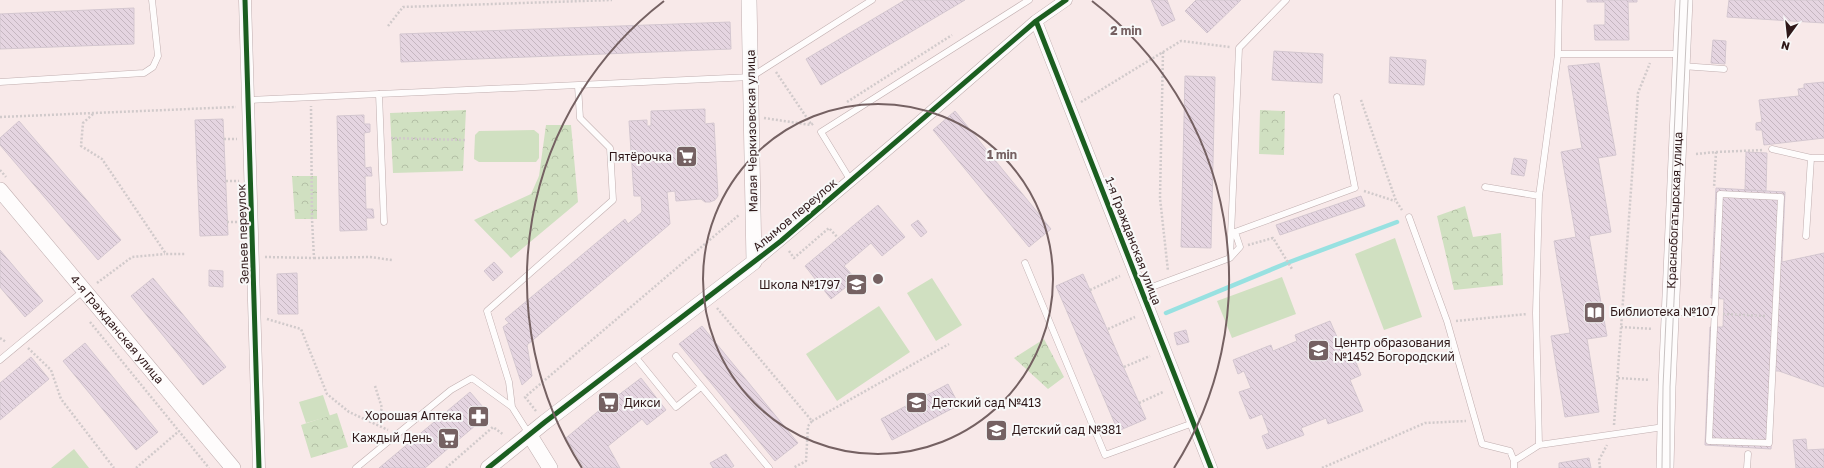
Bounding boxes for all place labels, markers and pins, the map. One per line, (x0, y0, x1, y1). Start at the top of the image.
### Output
supermarket icon: Пятёрочка (674, 144, 700, 170)
place label: Пятёрочка (609, 149, 672, 164)
school or university icon: Школа №1797 (843, 272, 869, 298)
centre of rings (871, 272, 885, 286)
place label: Школа №1797 (759, 277, 840, 292)
library icon: Библиотека №107 (1582, 299, 1608, 325)
place label: Библиотека №107 (1610, 304, 1716, 319)
place label: Центр образования №1452 Богородский (1334, 335, 1455, 364)
school or university icon: Центр образования №1452 Богородский (1306, 337, 1332, 363)
supermarket icon: Дикси (595, 390, 621, 416)
school or university icon: Детский сад №413 (904, 390, 930, 416)
place label: Дикси (624, 395, 661, 410)
place label: Детский сад №413 (932, 395, 1041, 410)
pharmacy icon: Хорошая Аптека (465, 403, 491, 429)
place label: Хорошая Аптека (365, 408, 462, 423)
school or university icon: Детский сад №381 (984, 417, 1010, 443)
place label: Детский сад №381 (1012, 422, 1121, 437)
supermarket icon: Каждый День (435, 425, 461, 451)
place label: Каждый День (352, 430, 432, 445)

